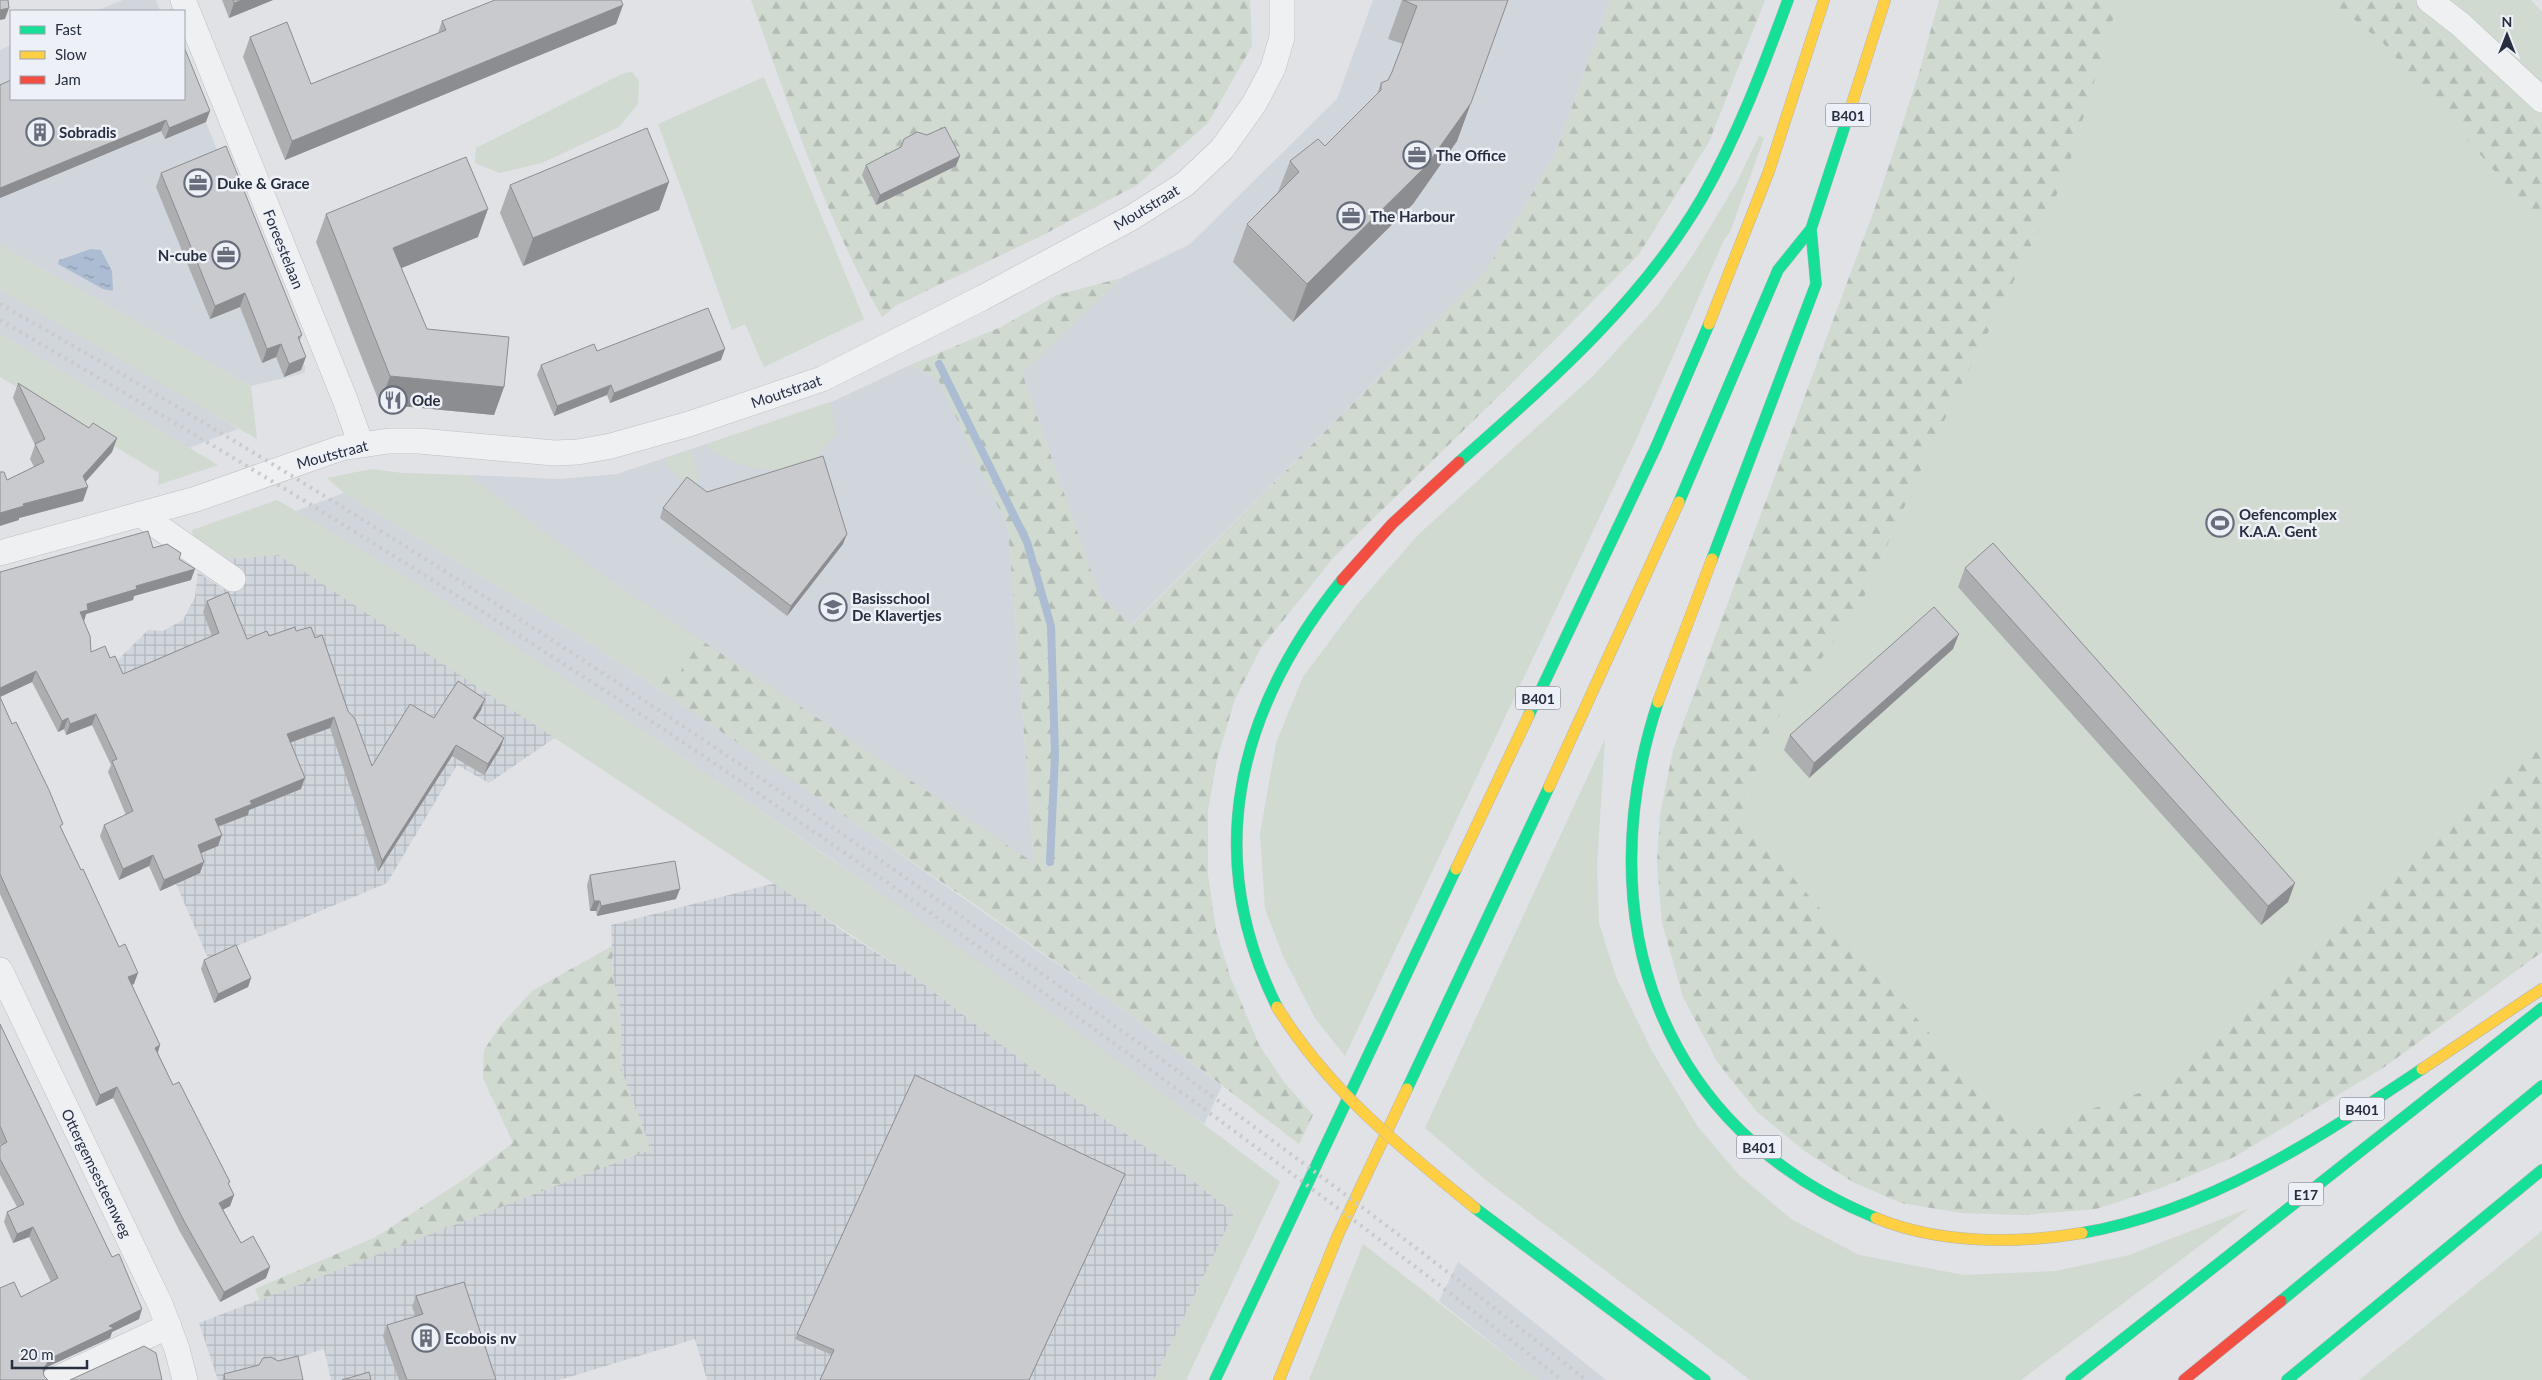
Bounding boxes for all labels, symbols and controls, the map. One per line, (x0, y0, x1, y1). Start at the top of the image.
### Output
legend (10, 10, 185, 100)
north arrow (2482, 10, 2532, 60)
text: N (2502, 13, 2512, 30)
text: Fast (55, 20, 82, 38)
text: Slow (55, 45, 87, 63)
text: Jam (55, 70, 81, 88)
road number: B401 (1826, 104, 1870, 126)
building icon: Sobradis (25, 117, 55, 147)
place label: Sobradis (59, 123, 117, 141)
office icon: The Office (1402, 140, 1432, 170)
place label: The Office (1436, 146, 1506, 164)
office icon: Duke & Grace (183, 168, 213, 198)
place label: Duke & Grace (217, 174, 310, 192)
street label: Moutstraat (1110, 180, 1183, 234)
office icon: The Harbour (1336, 201, 1366, 231)
street label: Foreestelaan (260, 207, 308, 291)
place label: The Harbour (1370, 207, 1455, 225)
office icon: N-cube (211, 240, 241, 270)
place label: N-cube (158, 246, 207, 264)
street label: Moutstraat (748, 370, 824, 411)
restaurant icon: Ode (378, 385, 408, 415)
place label: Ode (412, 391, 441, 409)
street label: Moutstraat (294, 436, 370, 472)
place label: Oefencomplex K.A.A. Gent (2239, 505, 2337, 540)
sports icon: Oefencomplex K.A.A. Gent (2205, 508, 2235, 538)
place label: Basisschool De Klavertjes (852, 589, 942, 624)
school or university icon: Basisschool De Klavertjes (818, 592, 848, 622)
road number: B401 (1516, 686, 1560, 710)
road number: B401 (2340, 1098, 2384, 1120)
street label: Ottergemsesteenweg (58, 1106, 136, 1241)
road number: B401 (1736, 1136, 1782, 1158)
road number: E17 (2288, 1182, 2324, 1206)
building icon: Ecobois nv (411, 1323, 441, 1353)
place label: Ecobois nv (445, 1329, 516, 1347)
scale bar (12, 1338, 88, 1370)
text: 20 m (20, 1345, 54, 1363)

